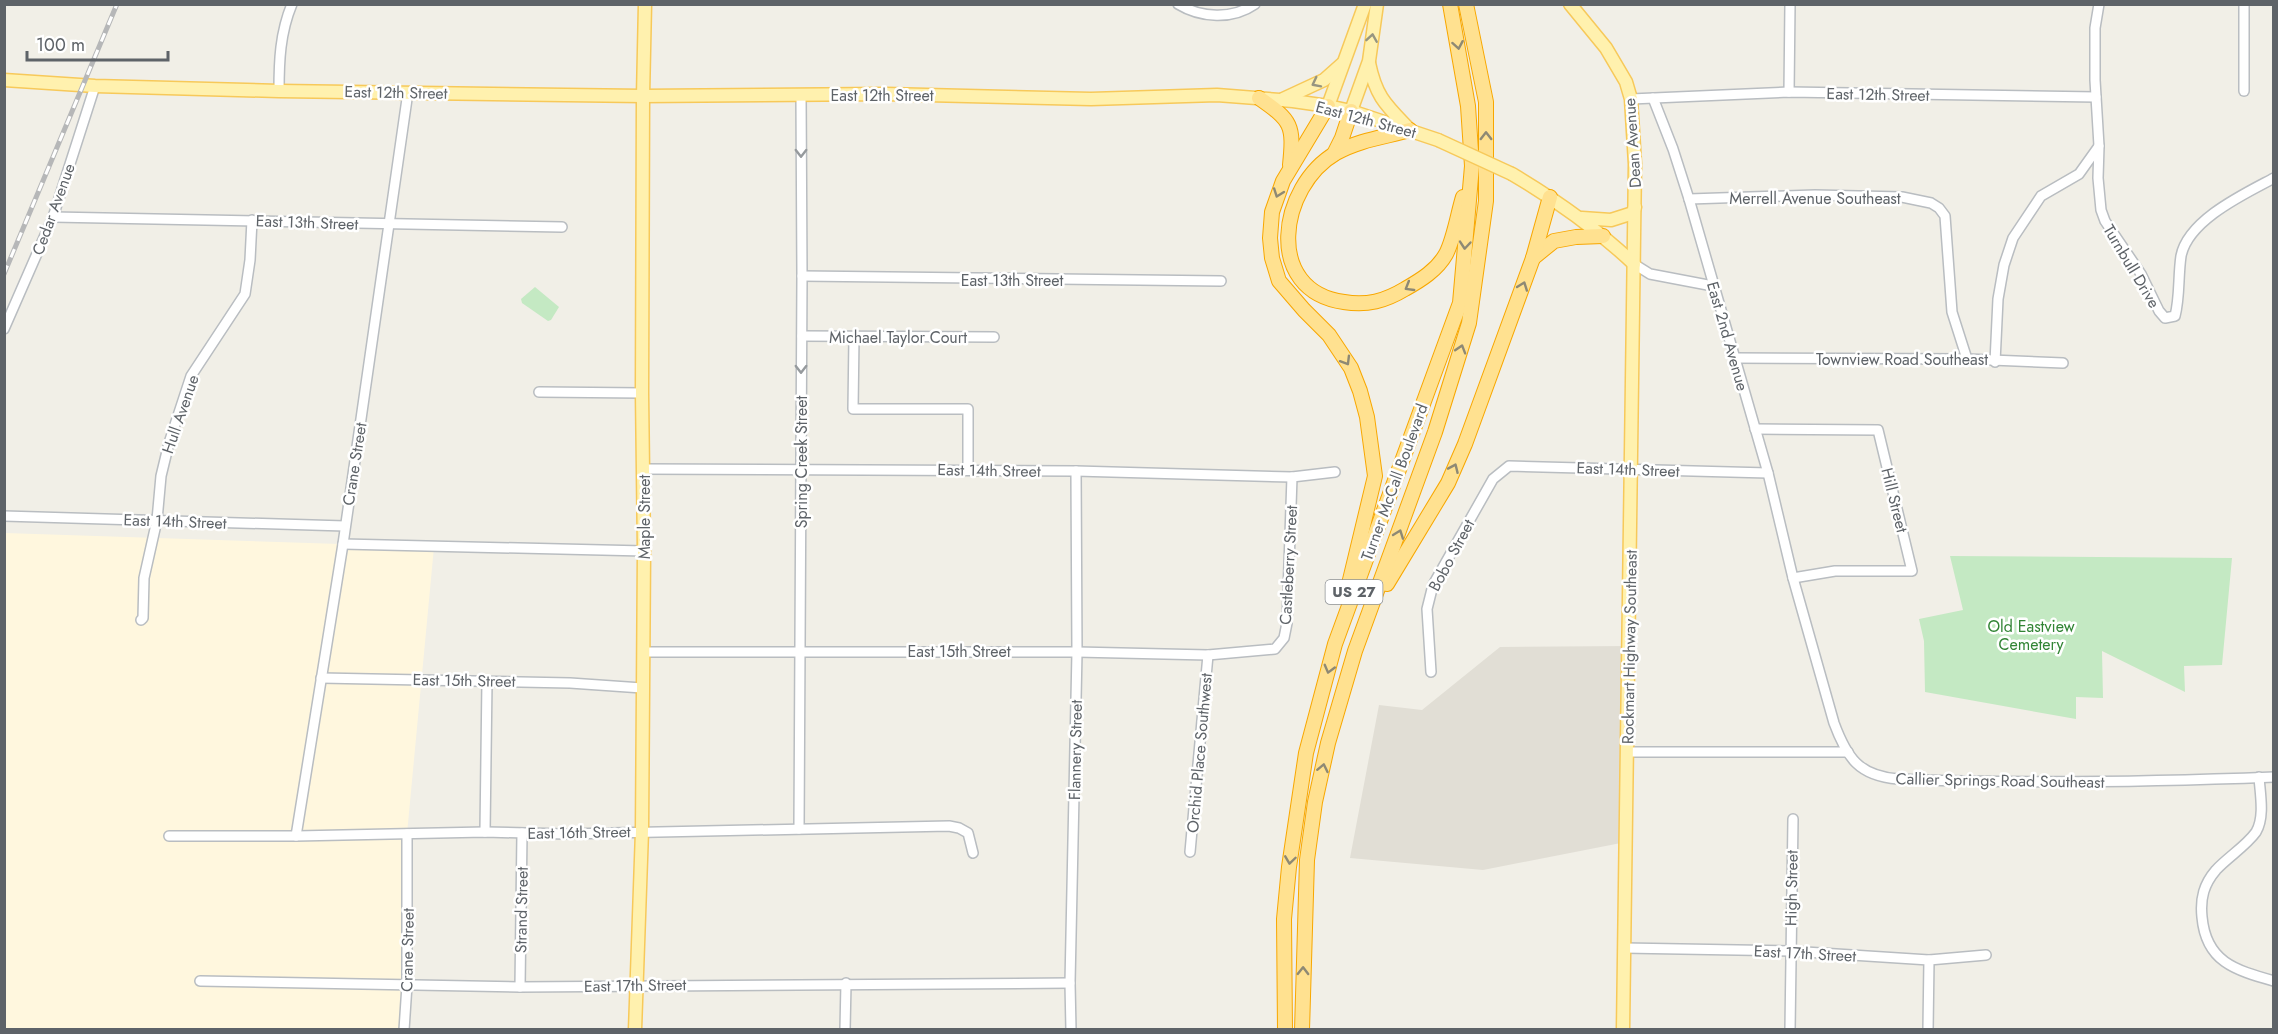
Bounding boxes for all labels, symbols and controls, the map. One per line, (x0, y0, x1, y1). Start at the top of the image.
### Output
scale bar (27, 24, 168, 62)
text: 100 m (36, 32, 85, 58)
one-way arrow (1366, 34, 1378, 43)
one-way arrow (1451, 41, 1463, 50)
one-way arrow (1312, 76, 1322, 87)
street label: East 12th Street (344, 80, 448, 105)
street label: East 12th Street (1826, 82, 1930, 107)
street label: East 12th Street (830, 84, 934, 107)
street label: East 12th Street (1313, 95, 1419, 144)
street label: Dean Avenue (1618, 97, 1647, 189)
one-way arrow (1480, 131, 1492, 140)
one-way arrow (795, 149, 807, 158)
street label: Cedar Avenue (26, 160, 81, 258)
one-way arrow (1273, 187, 1286, 198)
street label: Merrell Avenue Southeast (1729, 187, 1901, 210)
street label: East 13th Street (255, 209, 359, 236)
street label: Turnbull Drive (2098, 220, 2166, 312)
one-way arrow (1459, 240, 1472, 249)
street label: East 13th Street (961, 269, 1064, 292)
street label: East 2nd Avenue (1701, 279, 1754, 394)
one-way arrow (1405, 280, 1415, 291)
one-way arrow (1515, 281, 1528, 291)
street label: Michael Taylor Court (829, 326, 967, 349)
one-way arrow (1454, 344, 1466, 355)
street label: Townview Road Southeast (1816, 348, 1988, 371)
one-way arrow (1339, 355, 1350, 365)
one-way arrow (795, 365, 808, 374)
street label: Hull Avenue (156, 372, 205, 457)
street label: Spring Creek Street (790, 396, 813, 528)
street label: Turner McCall Boulevard (1355, 400, 1434, 564)
street label: Crane Street (337, 421, 372, 507)
street label: East 14th Street (1576, 456, 1680, 483)
street label: East 14th Street (937, 458, 1041, 483)
one-way arrow (1447, 464, 1459, 475)
street label: Hill Street (1875, 465, 1914, 535)
street label: Maple Street (633, 475, 656, 559)
street label: Castleberry Street (1274, 505, 1303, 625)
street label: East 14th Street (123, 508, 227, 535)
street label: Bobo Street (1423, 515, 1480, 595)
one-way arrow (1391, 529, 1404, 540)
street label: Rockmart Highway Southeast (1616, 549, 1643, 744)
road number: US 27 (1326, 580, 1382, 604)
park label: Old Eastview Cemetery (1987, 615, 2075, 656)
street label: East 15th Street (907, 640, 1011, 663)
one-way arrow (1323, 664, 1336, 674)
street label: East 15th Street (412, 668, 516, 693)
street label: Orchid Place Southwest (1181, 672, 1218, 834)
street label: Flannery Street (1063, 699, 1088, 800)
one-way arrow (1315, 763, 1328, 773)
street label: Callier Springs Road Southeast (1895, 767, 2105, 794)
street label: East 16th Street (527, 820, 631, 845)
street label: High Street (1779, 850, 1804, 926)
one-way arrow (1284, 855, 1297, 864)
street label: Strand Street (509, 867, 534, 953)
street label: Crane Street (395, 908, 420, 992)
street label: East 17th Street (1753, 939, 1857, 968)
one-way arrow (1297, 967, 1309, 976)
street label: East 17th Street (584, 973, 687, 998)

